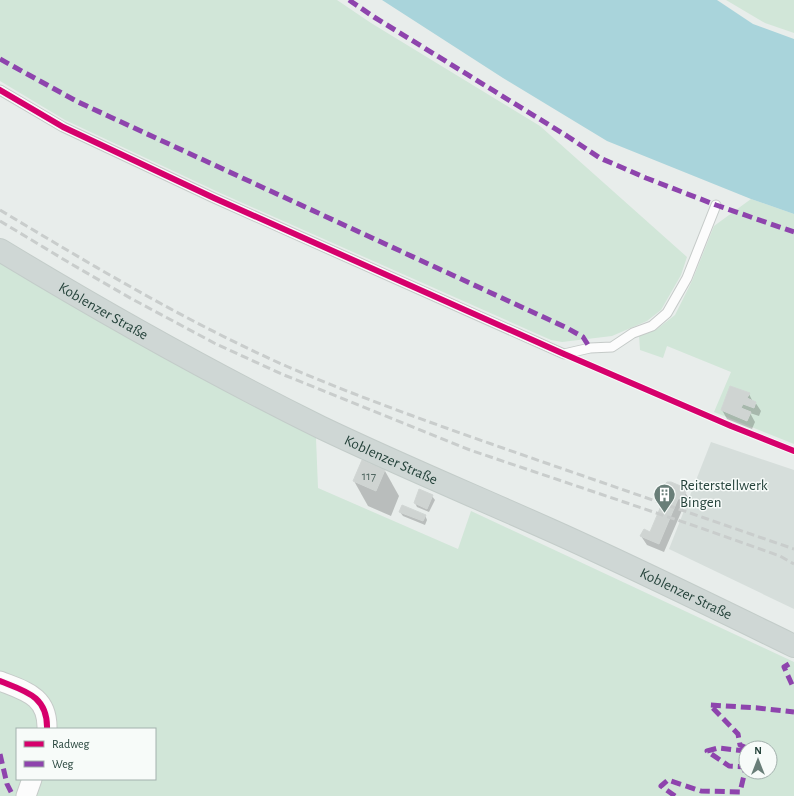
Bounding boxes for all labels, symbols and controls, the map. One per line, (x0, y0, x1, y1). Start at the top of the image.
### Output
street label: Koblenzer Straße (56, 280, 151, 343)
street label: Koblenzer Straße (342, 433, 440, 488)
house number: 117 (362, 470, 377, 483)
place label: Reiterstellwerk Bingen (680, 478, 768, 510)
building icon: Reiterstellwerk Bingen (652, 481, 678, 514)
street label: Koblenzer Straße (637, 565, 734, 623)
legend (16, 728, 156, 780)
text: Radweg (52, 738, 89, 750)
north arrow (738, 740, 778, 780)
text: N (754, 745, 762, 756)
text: Weg (52, 758, 74, 770)

